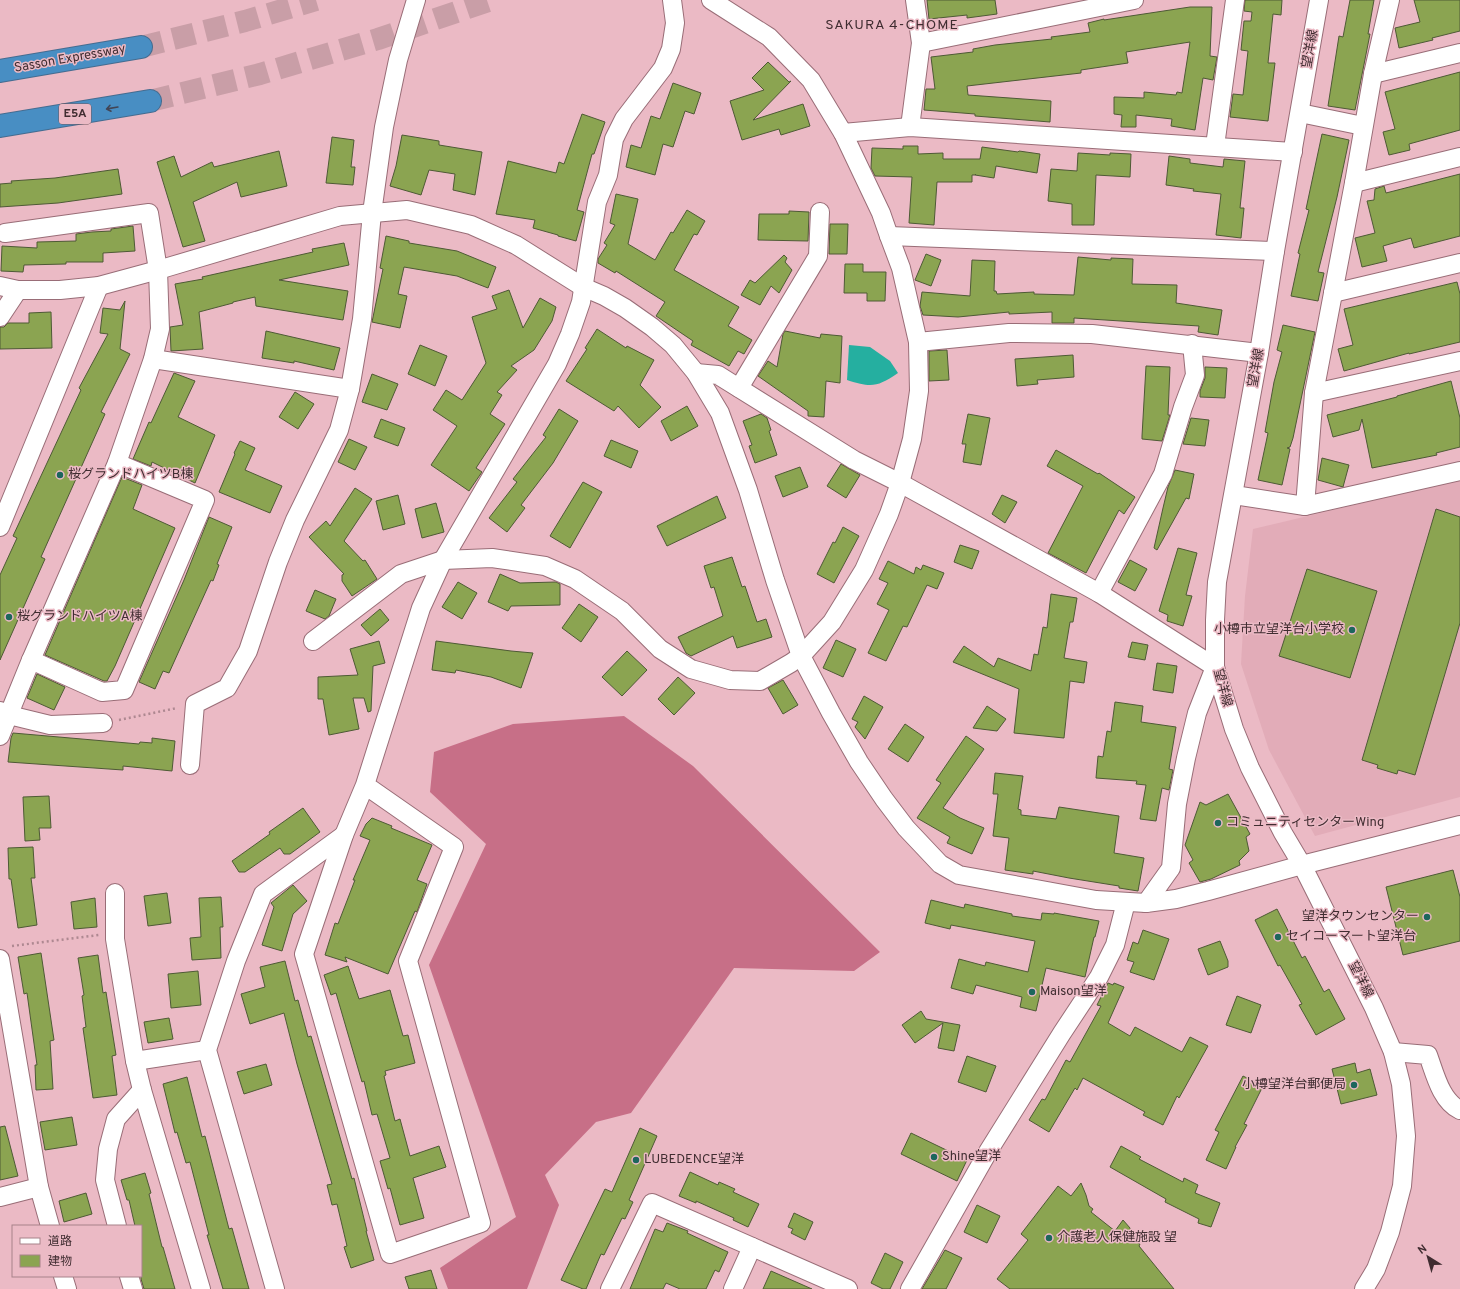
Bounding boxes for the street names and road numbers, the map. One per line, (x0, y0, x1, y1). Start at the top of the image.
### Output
street label: 望洋線 (1299, 28, 1322, 70)
street label: Sasson Expressway (13, 41, 127, 77)
road number: E5A (59, 104, 91, 124)
street label: 望洋線 (1245, 347, 1268, 389)
street label: 望洋線 (1209, 667, 1236, 709)
street label: 望洋線 (1344, 959, 1377, 1001)

